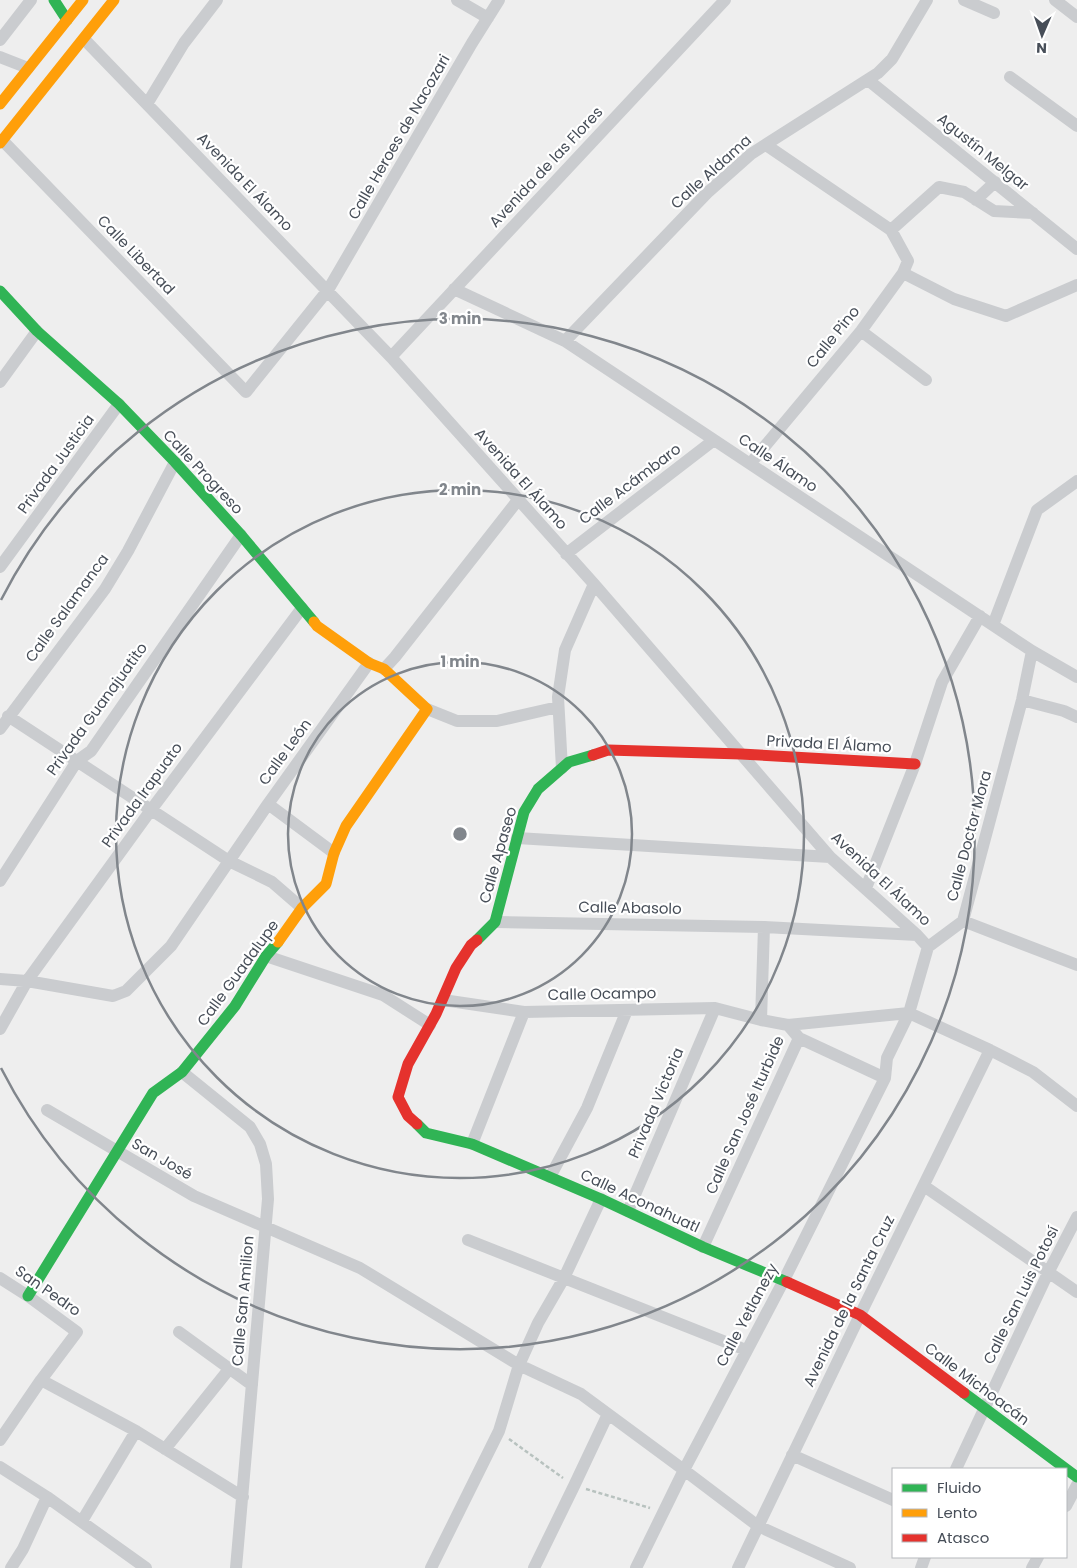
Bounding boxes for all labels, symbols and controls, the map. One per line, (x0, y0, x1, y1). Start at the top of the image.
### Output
north arrow (1017, 10, 1067, 60)
text: N (1036, 38, 1047, 58)
street label: Calle Heroes de Nacozari (343, 50, 455, 223)
street label: Avenida de las Flores (484, 102, 607, 232)
street label: Agustín Melgar (933, 108, 1034, 195)
street label: Avenida El Álamo (193, 128, 298, 236)
street label: Calle Aldama (666, 130, 756, 214)
street label: Calle Libertad (93, 210, 180, 299)
street label: Calle Pino (801, 301, 864, 372)
text: 3 min (439, 308, 481, 329)
street label: Privada Justicia (12, 410, 99, 518)
street label: Avenida El Álamo (470, 423, 573, 534)
street label: Calle Progreso (159, 425, 248, 519)
street label: Calle Álamo (735, 428, 822, 497)
street label: Calle Acámbaro (574, 438, 685, 529)
text: 2 min (439, 479, 481, 500)
street label: Calle Salamanca (20, 549, 113, 666)
street label: Privada Guanajuatito (41, 638, 152, 779)
text: 1 min (440, 651, 480, 672)
street label: Calle León (253, 714, 316, 789)
street label: Privada El Álamo (766, 730, 892, 757)
street label: Privada Irapuato (96, 738, 187, 852)
street label: Calle Doctor Mora (941, 768, 996, 904)
street label: Calle Apaseo (474, 804, 521, 906)
centre of rings (451, 825, 469, 843)
street label: Avenida El Álamo (827, 827, 936, 931)
street label: Calle Abasolo (578, 896, 682, 919)
street label: Calle Guadalupe (192, 915, 283, 1030)
street label: Calle Ocampo (547, 982, 656, 1005)
street label: Calle San José Iturbide (700, 1032, 789, 1197)
street label: Privada Victoria (623, 1044, 688, 1161)
street label: San José (128, 1133, 197, 1184)
street label: Calle Aconahuatl (577, 1164, 703, 1237)
street label: Avenida de la Santa Cruz (798, 1211, 899, 1390)
street label: Calle San Luis Potosí (978, 1222, 1063, 1367)
street label: Calle San Amilion (226, 1235, 259, 1367)
street label: Calle Yetlanezy (711, 1259, 783, 1370)
street label: San Pedro (11, 1260, 85, 1321)
street label: Calle Michoacán (921, 1337, 1034, 1430)
legend (892, 1468, 1067, 1558)
text: Fluido (937, 1477, 981, 1498)
text: Lento (937, 1502, 977, 1523)
text: Atasco (937, 1527, 989, 1548)

